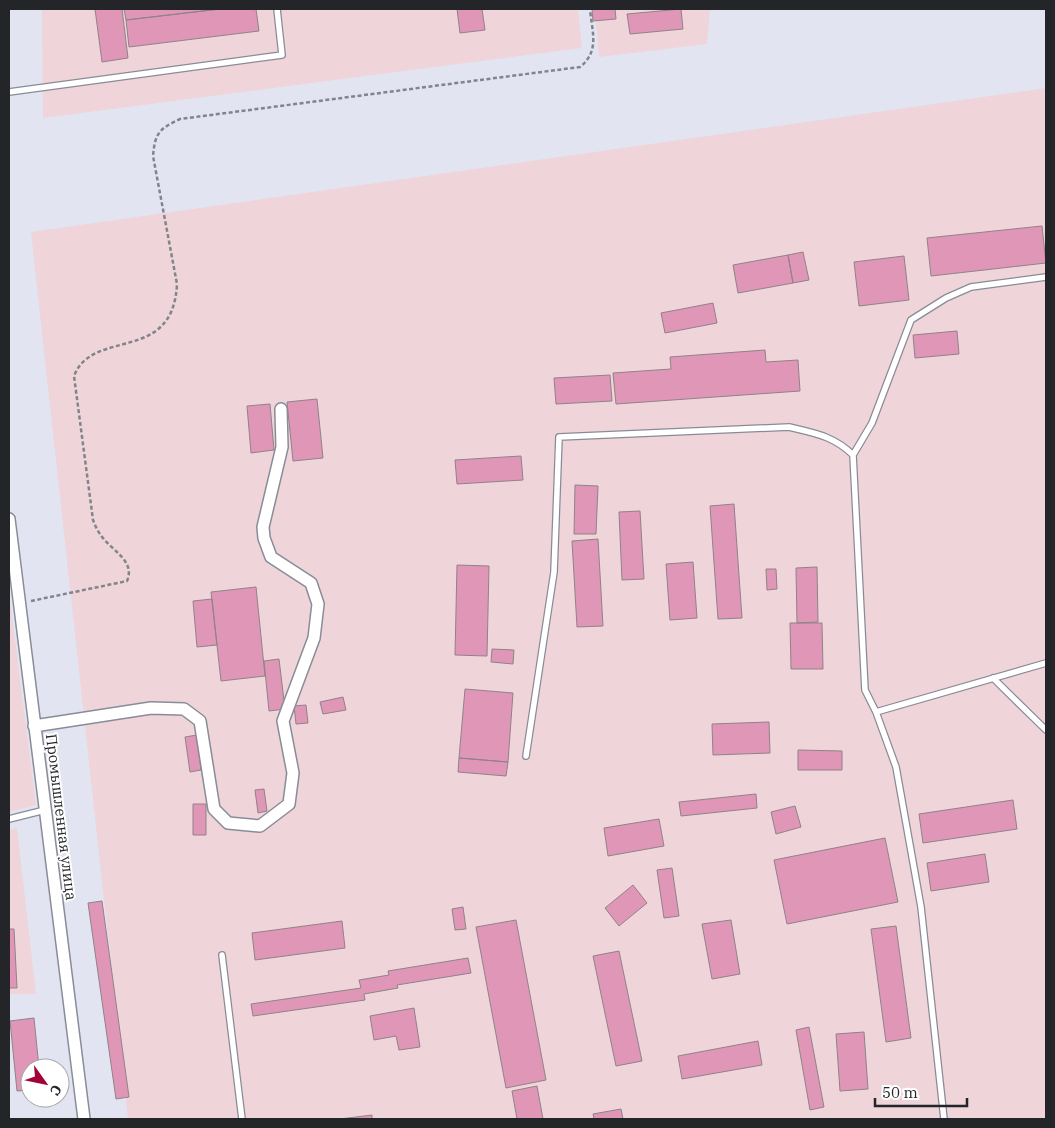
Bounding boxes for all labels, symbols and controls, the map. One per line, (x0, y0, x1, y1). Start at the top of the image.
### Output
street label: Промышленная улица (42, 733, 81, 901)
north arrow (20, 1058, 70, 1108)
scale bar (875, 1076, 968, 1108)
text: С (46, 1081, 66, 1099)
text: 50 m (882, 1083, 918, 1102)

